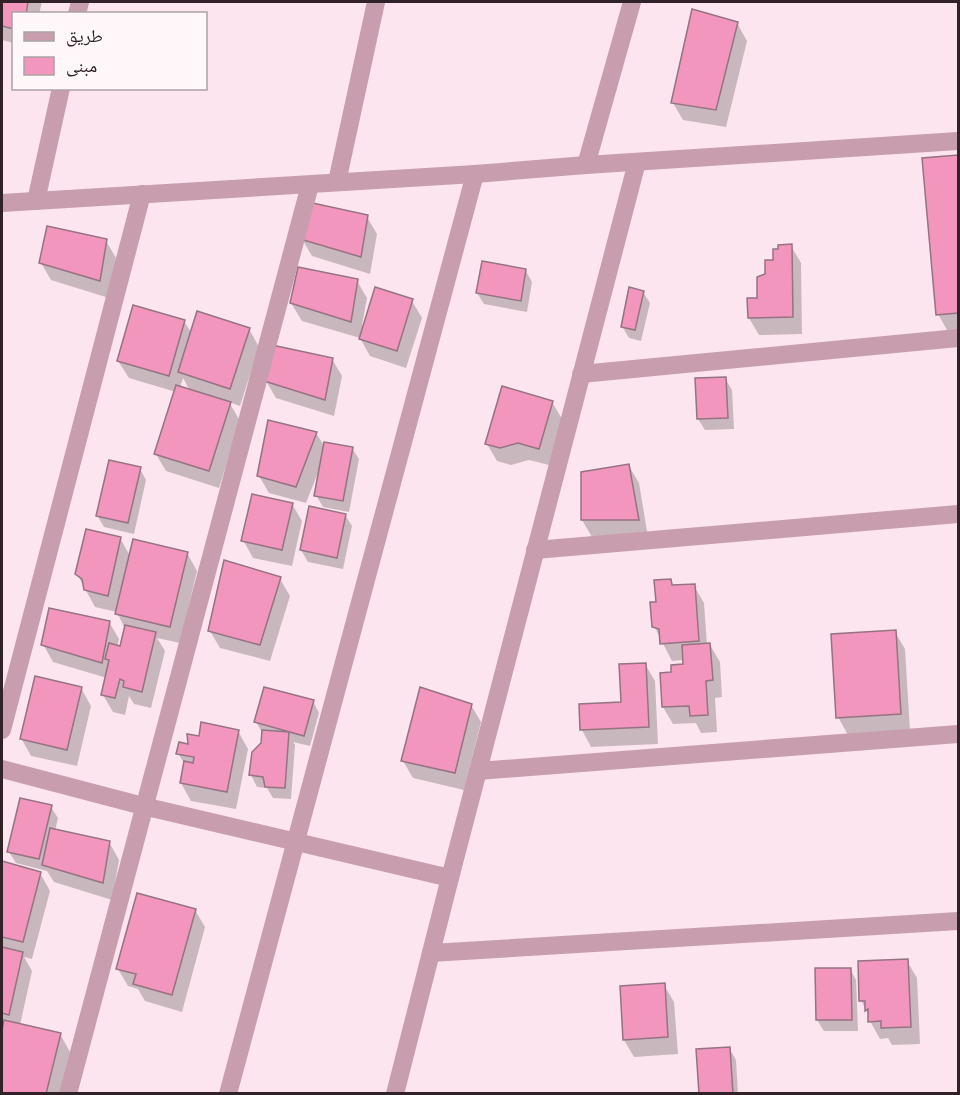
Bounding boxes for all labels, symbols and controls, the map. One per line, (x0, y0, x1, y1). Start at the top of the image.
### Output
legend (12, 12, 207, 90)
text: طريق (66, 26, 103, 47)
text: مبنى (66, 56, 97, 77)

